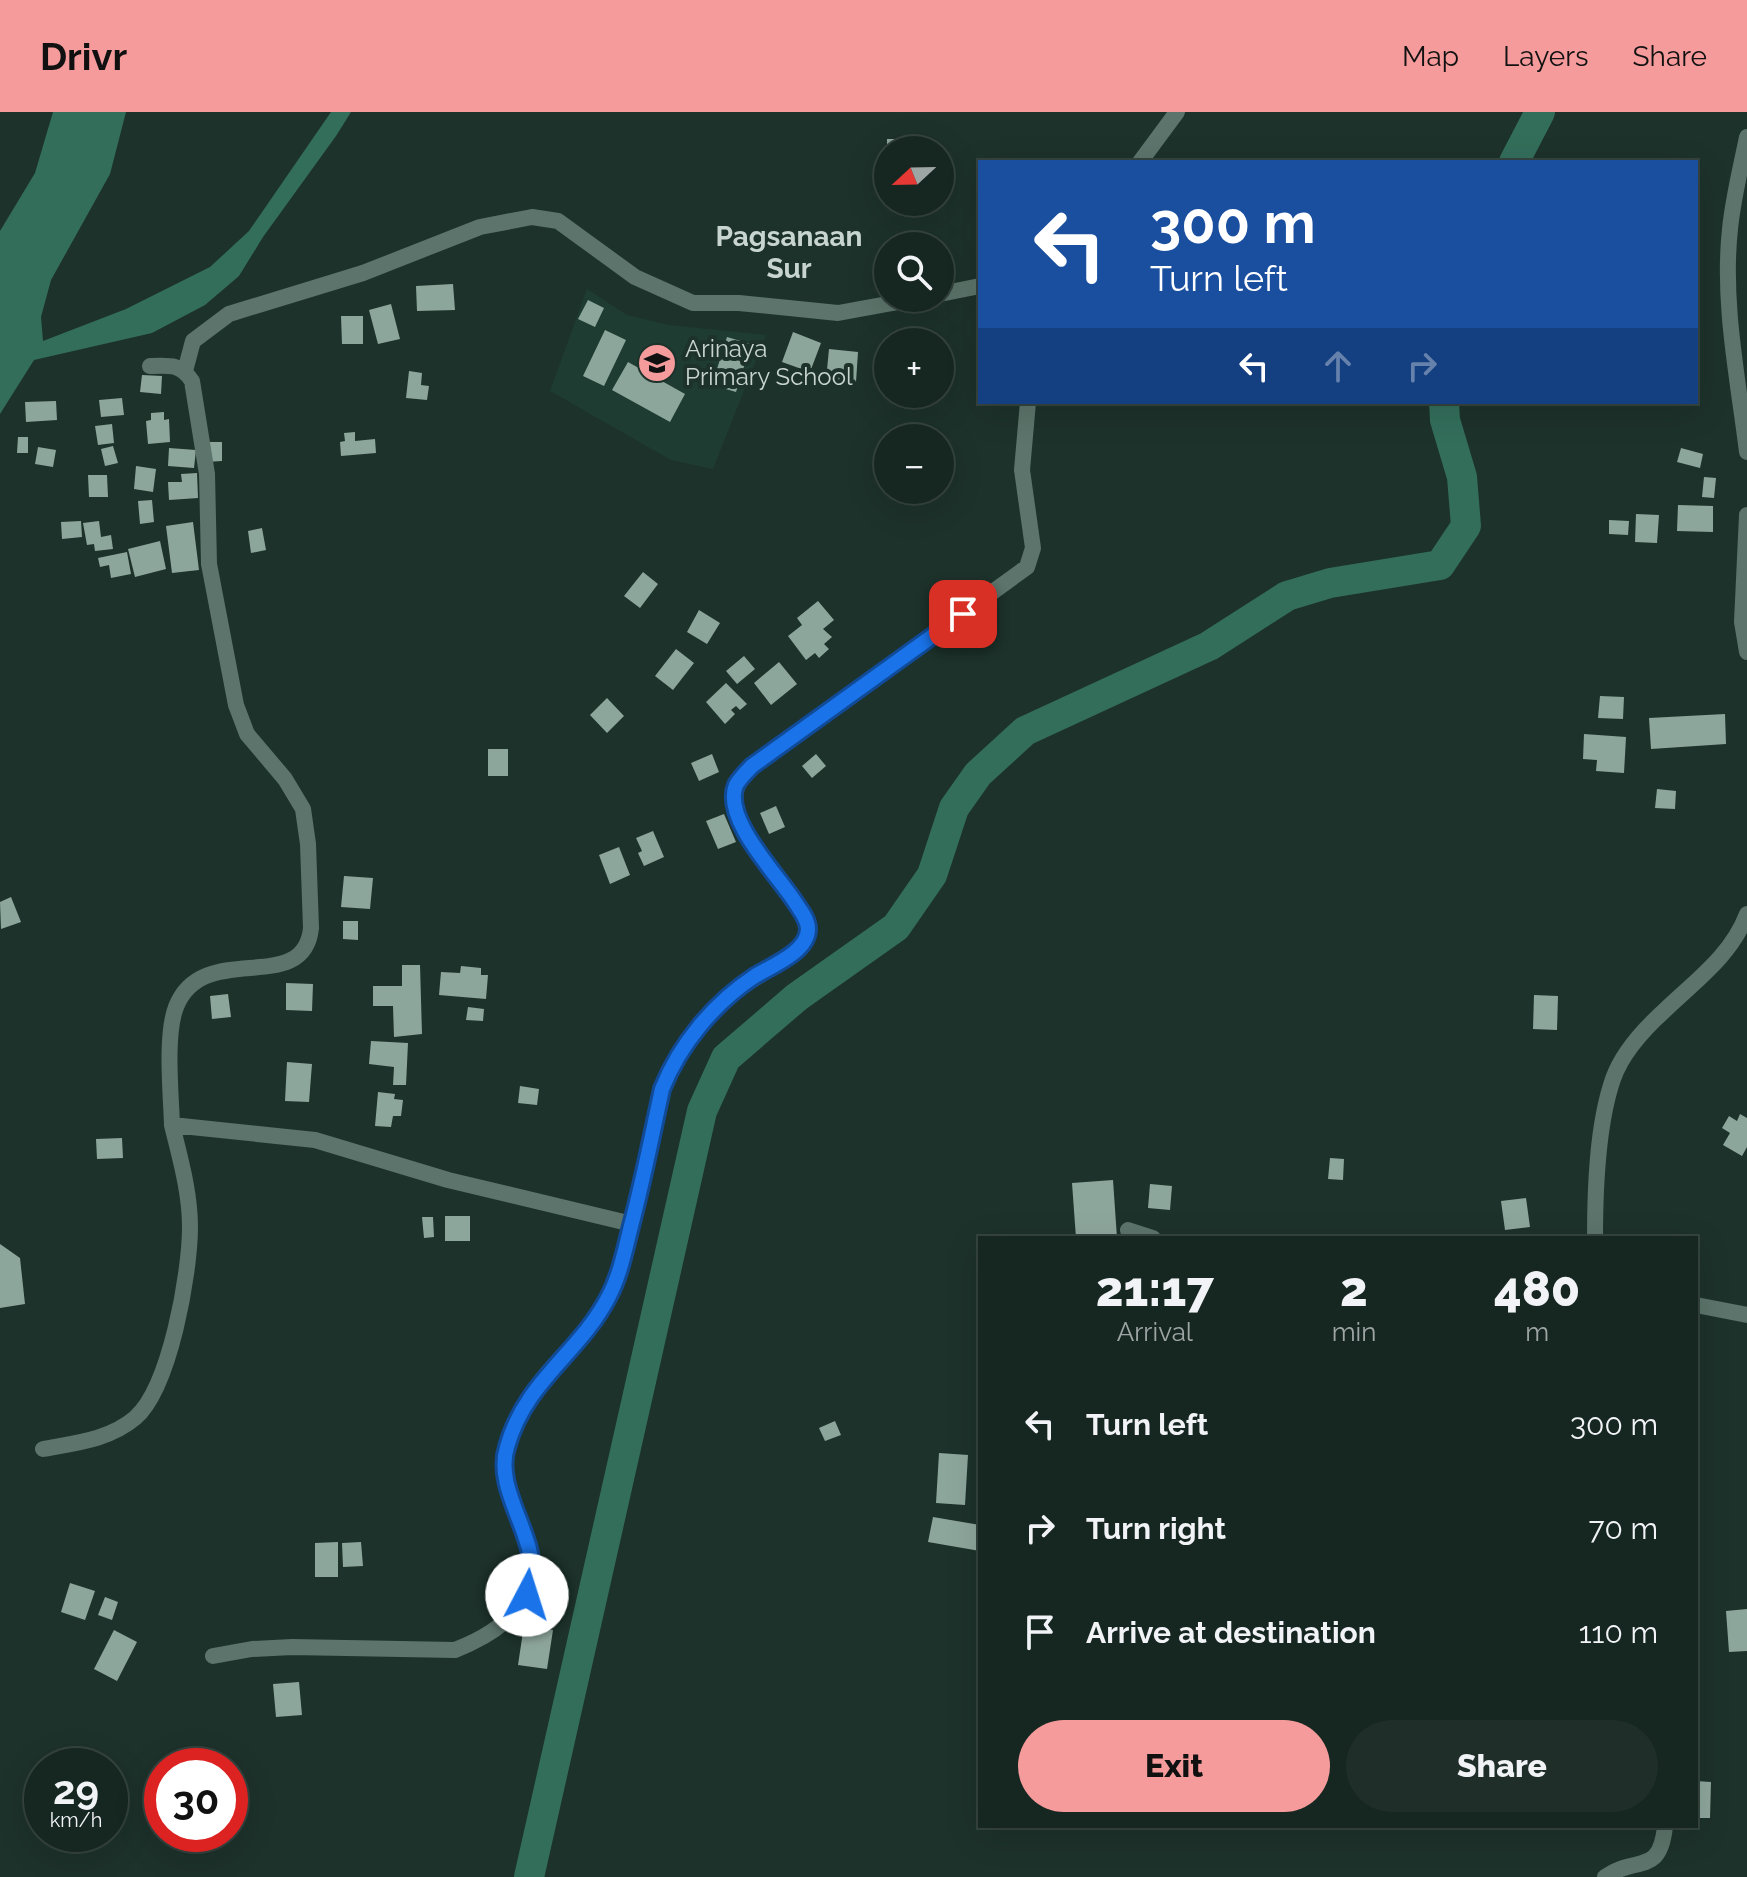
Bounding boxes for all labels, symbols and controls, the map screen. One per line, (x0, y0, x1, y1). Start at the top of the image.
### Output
text: Drivr (40, 34, 127, 79)
text: Map (1402, 40, 1459, 73)
text: Layers (1503, 40, 1589, 73)
text: Share (1633, 40, 1707, 73)
north arrow (874, 136, 954, 216)
map controls (874, 136, 954, 504)
text: 300 m (1150, 190, 1316, 256)
icon: left (1018, 192, 1122, 296)
district label: Pagsanaan Sur (716, 220, 862, 285)
button: search (874, 232, 954, 312)
text: Turn left (1150, 257, 1288, 299)
button: + (874, 328, 954, 408)
place label: Arinaya Primary School (685, 334, 853, 391)
school or university icon: Arinaya Primary School (636, 342, 678, 384)
icon: left (1232, 344, 1276, 388)
icon: ahead (1316, 344, 1360, 388)
icon: right (1400, 344, 1444, 388)
button: − (874, 424, 954, 504)
pin (929, 580, 997, 648)
icon: arrive (941, 592, 985, 636)
text: 21:17 (1096, 1261, 1214, 1317)
text: 2 (1340, 1261, 1368, 1317)
text: 480 (1494, 1261, 1580, 1317)
text: Arrival (1117, 1317, 1193, 1347)
text: min (1332, 1317, 1376, 1347)
text: m (1525, 1317, 1549, 1347)
icon: left (1018, 1402, 1062, 1446)
text: Turn left (1086, 1407, 1208, 1442)
text: 300 m (1570, 1407, 1658, 1442)
icon: right (1018, 1506, 1062, 1550)
text: Turn right (1086, 1511, 1226, 1546)
text: 70 m (1588, 1511, 1658, 1546)
position arrow (485, 1553, 569, 1637)
icon: arrive (1018, 1610, 1062, 1654)
text: Arrive at destination (1086, 1615, 1376, 1650)
text: 110 m (1579, 1615, 1658, 1650)
button: Exit (1018, 1720, 1330, 1812)
button: Share (1346, 1720, 1658, 1812)
speed limit sign: 30 (144, 1748, 248, 1852)
text: 29 (53, 1766, 99, 1813)
text: km/h (50, 1808, 102, 1832)

